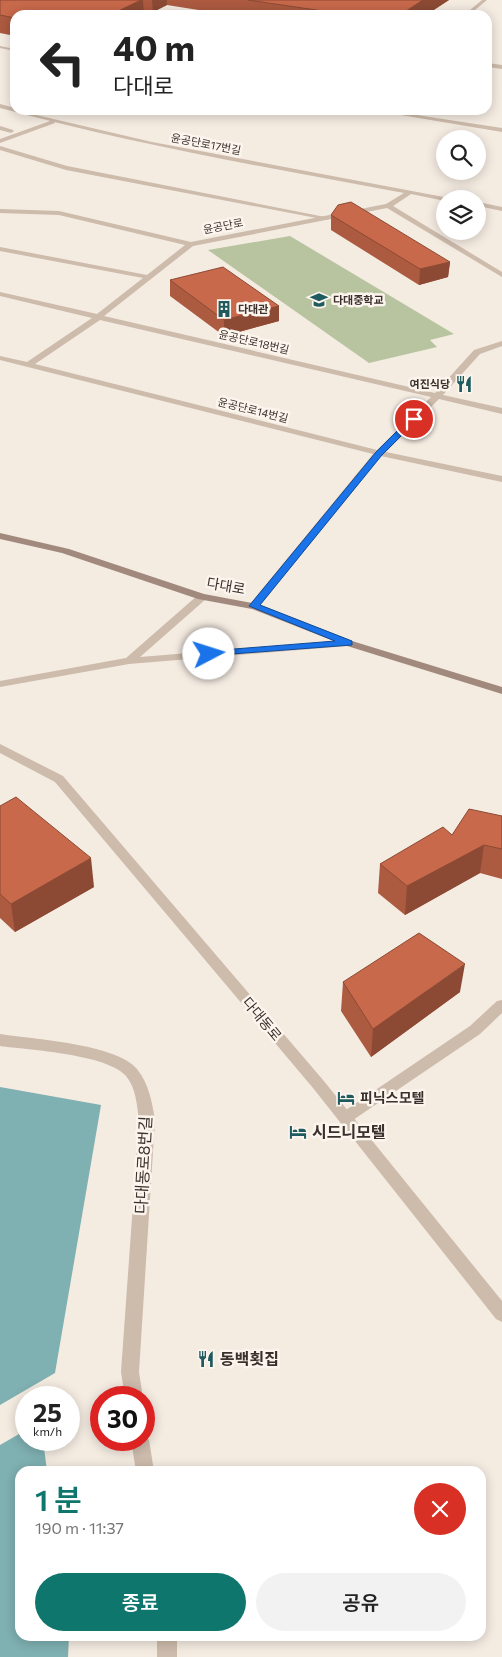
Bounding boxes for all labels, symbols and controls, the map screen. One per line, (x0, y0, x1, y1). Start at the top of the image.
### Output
text: 40 m (113, 25, 195, 68)
icon: left (30, 30, 95, 95)
text: 다대로 (113, 72, 174, 99)
street label: 윤공단로17번길 (170, 130, 242, 157)
map controls (436, 130, 486, 240)
button: search (436, 130, 486, 180)
button: layers (436, 190, 486, 240)
street label: 윤공단로 (202, 215, 244, 236)
school or university icon: 다대중학교 (309, 290, 329, 310)
place label: 다대중학교 (333, 293, 384, 306)
building icon: 다대관 (214, 299, 234, 319)
place label: 다대관 (238, 302, 268, 315)
street label: 윤공단로18번길 (218, 327, 291, 356)
restaurant icon: 여진식당 (454, 374, 474, 394)
place label: 여진식당 (410, 377, 450, 390)
street label: 윤공단로14번길 (217, 394, 290, 425)
pin (393, 398, 435, 440)
icon: arrive (400, 405, 428, 433)
street label: 다대로 (206, 574, 247, 597)
position arrow (182, 627, 234, 679)
street label: 다대동로 (239, 993, 286, 1044)
hotel icon: 피닉스모텔 (336, 1088, 356, 1108)
place label: 피닉스모텔 (360, 1089, 425, 1106)
street label: 다대동로8번길 (130, 1116, 155, 1214)
hotel icon: 시드니모텔 (288, 1122, 308, 1142)
place label: 시드니모텔 (312, 1122, 386, 1141)
restaurant icon: 동백횟집 (196, 1349, 216, 1369)
place label: 동백횟집 (220, 1349, 279, 1368)
speed limit sign: 30 (90, 1386, 155, 1451)
text: 25 (33, 1397, 62, 1427)
text: km/h (33, 1424, 62, 1438)
text: 1 분 (35, 1480, 82, 1517)
button: close (414, 1483, 466, 1535)
text: 190 m · 11:37 (35, 1518, 124, 1537)
button: 종료 (35, 1573, 246, 1631)
button: 공유 (256, 1573, 466, 1631)

